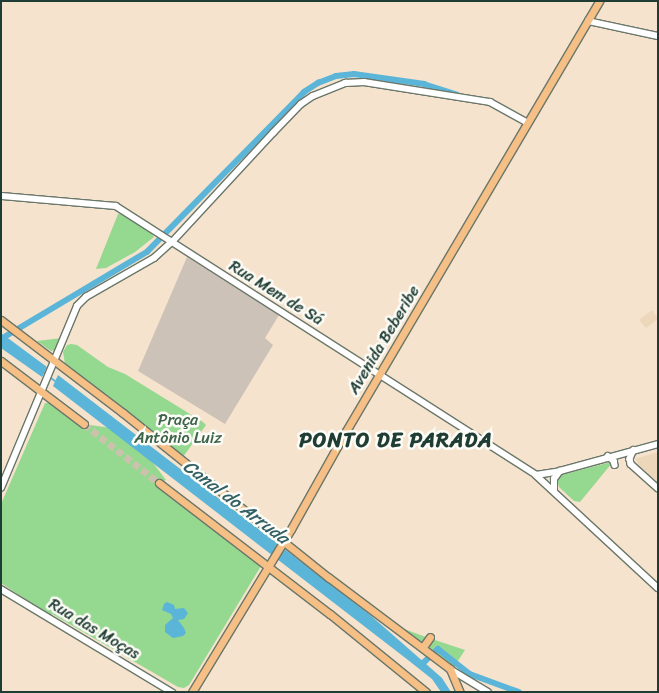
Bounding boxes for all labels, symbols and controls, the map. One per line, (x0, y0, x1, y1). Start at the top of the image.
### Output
street label: Rua Mem de Sá (225, 256, 327, 330)
street label: Avenida Beberibe (344, 282, 424, 398)
park label: Praça Antônio Luiz (134, 410, 222, 448)
district label: PONTO DE PARADA (298, 427, 494, 453)
water label: Canal do Arruda (179, 455, 293, 549)
street label: Rua das Moças (45, 594, 143, 664)

